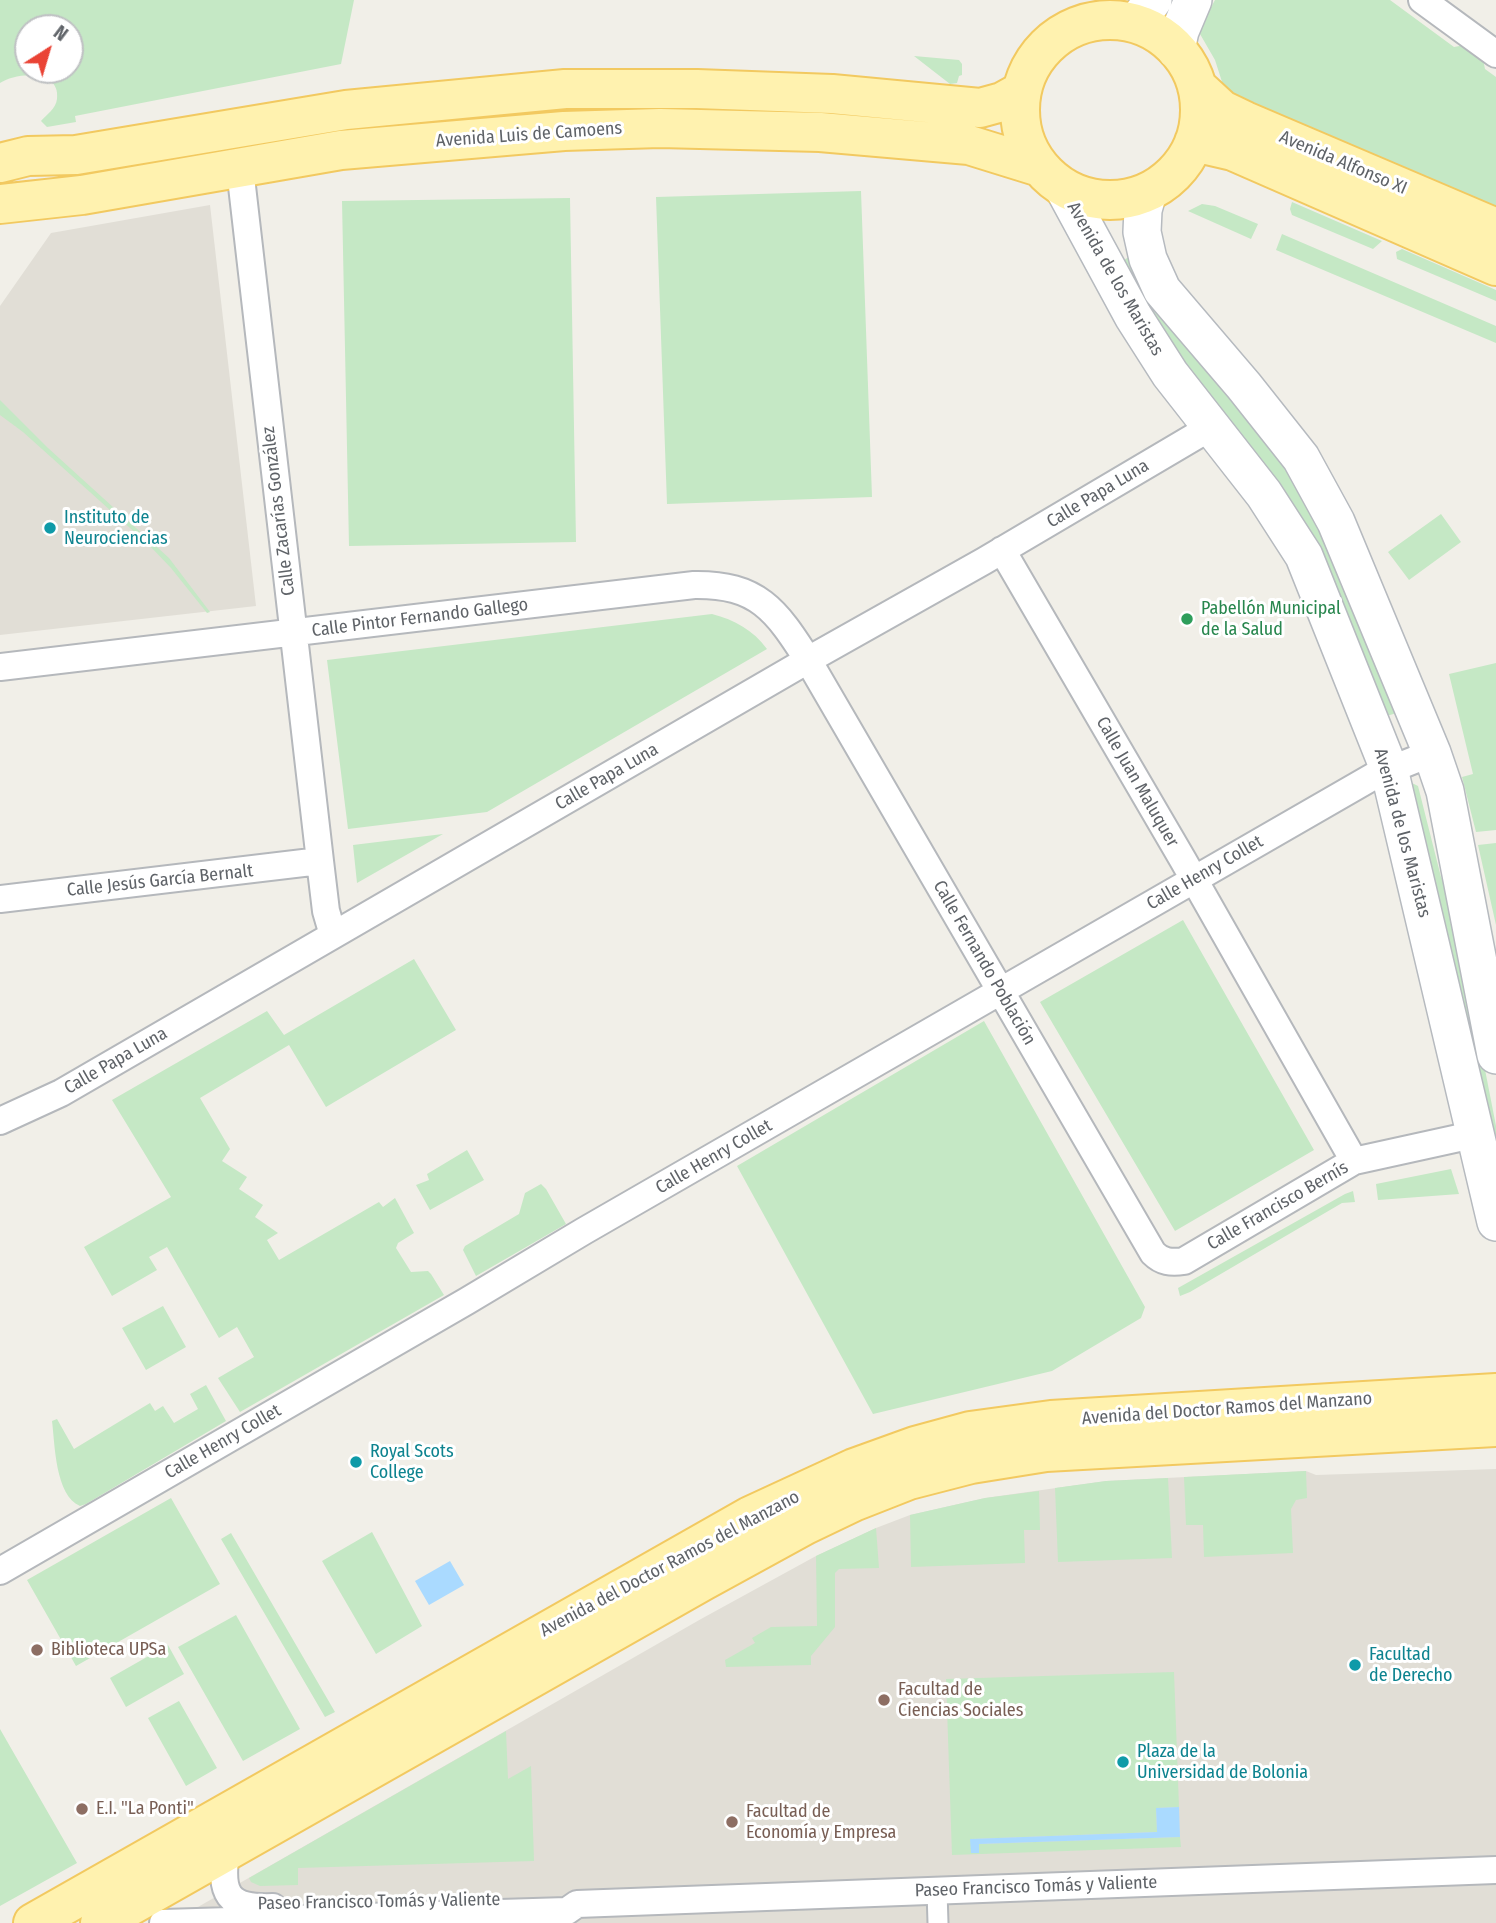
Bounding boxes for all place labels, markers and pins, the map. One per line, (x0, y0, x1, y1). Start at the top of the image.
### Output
place label: Instituto de Neurociencias (64, 507, 168, 550)
marker: Instituto de Neurociencias (42, 520, 58, 536)
place label: Pabellón Municipal de la Salud (1201, 598, 1341, 640)
marker: Pabellón Municipal de la Salud (1179, 611, 1195, 627)
place label: Royal Scots College (370, 1441, 454, 1484)
marker: Royal Scots College (348, 1454, 364, 1470)
place label: Biblioteca UPSa (51, 1639, 166, 1661)
marker: Biblioteca UPSa (29, 1642, 45, 1658)
place label: Facultad de Derecho (1369, 1644, 1452, 1686)
marker: Facultad de Derecho (1347, 1657, 1363, 1673)
place label: Facultad de Ciencias Sociales (898, 1679, 1023, 1722)
marker: Facultad de Ciencias Sociales (876, 1692, 892, 1708)
place label: Plaza de la Universidad de Bolonia (1137, 1741, 1308, 1784)
marker: Plaza de la Universidad de Bolonia (1115, 1754, 1131, 1770)
place label: E.I. "La Ponti" (96, 1798, 194, 1820)
marker: E.I. "La Ponti" (74, 1801, 90, 1817)
place label: Facultad de Economía y Empresa (746, 1801, 896, 1843)
marker: Facultad de Economía y Empresa (724, 1814, 740, 1830)

